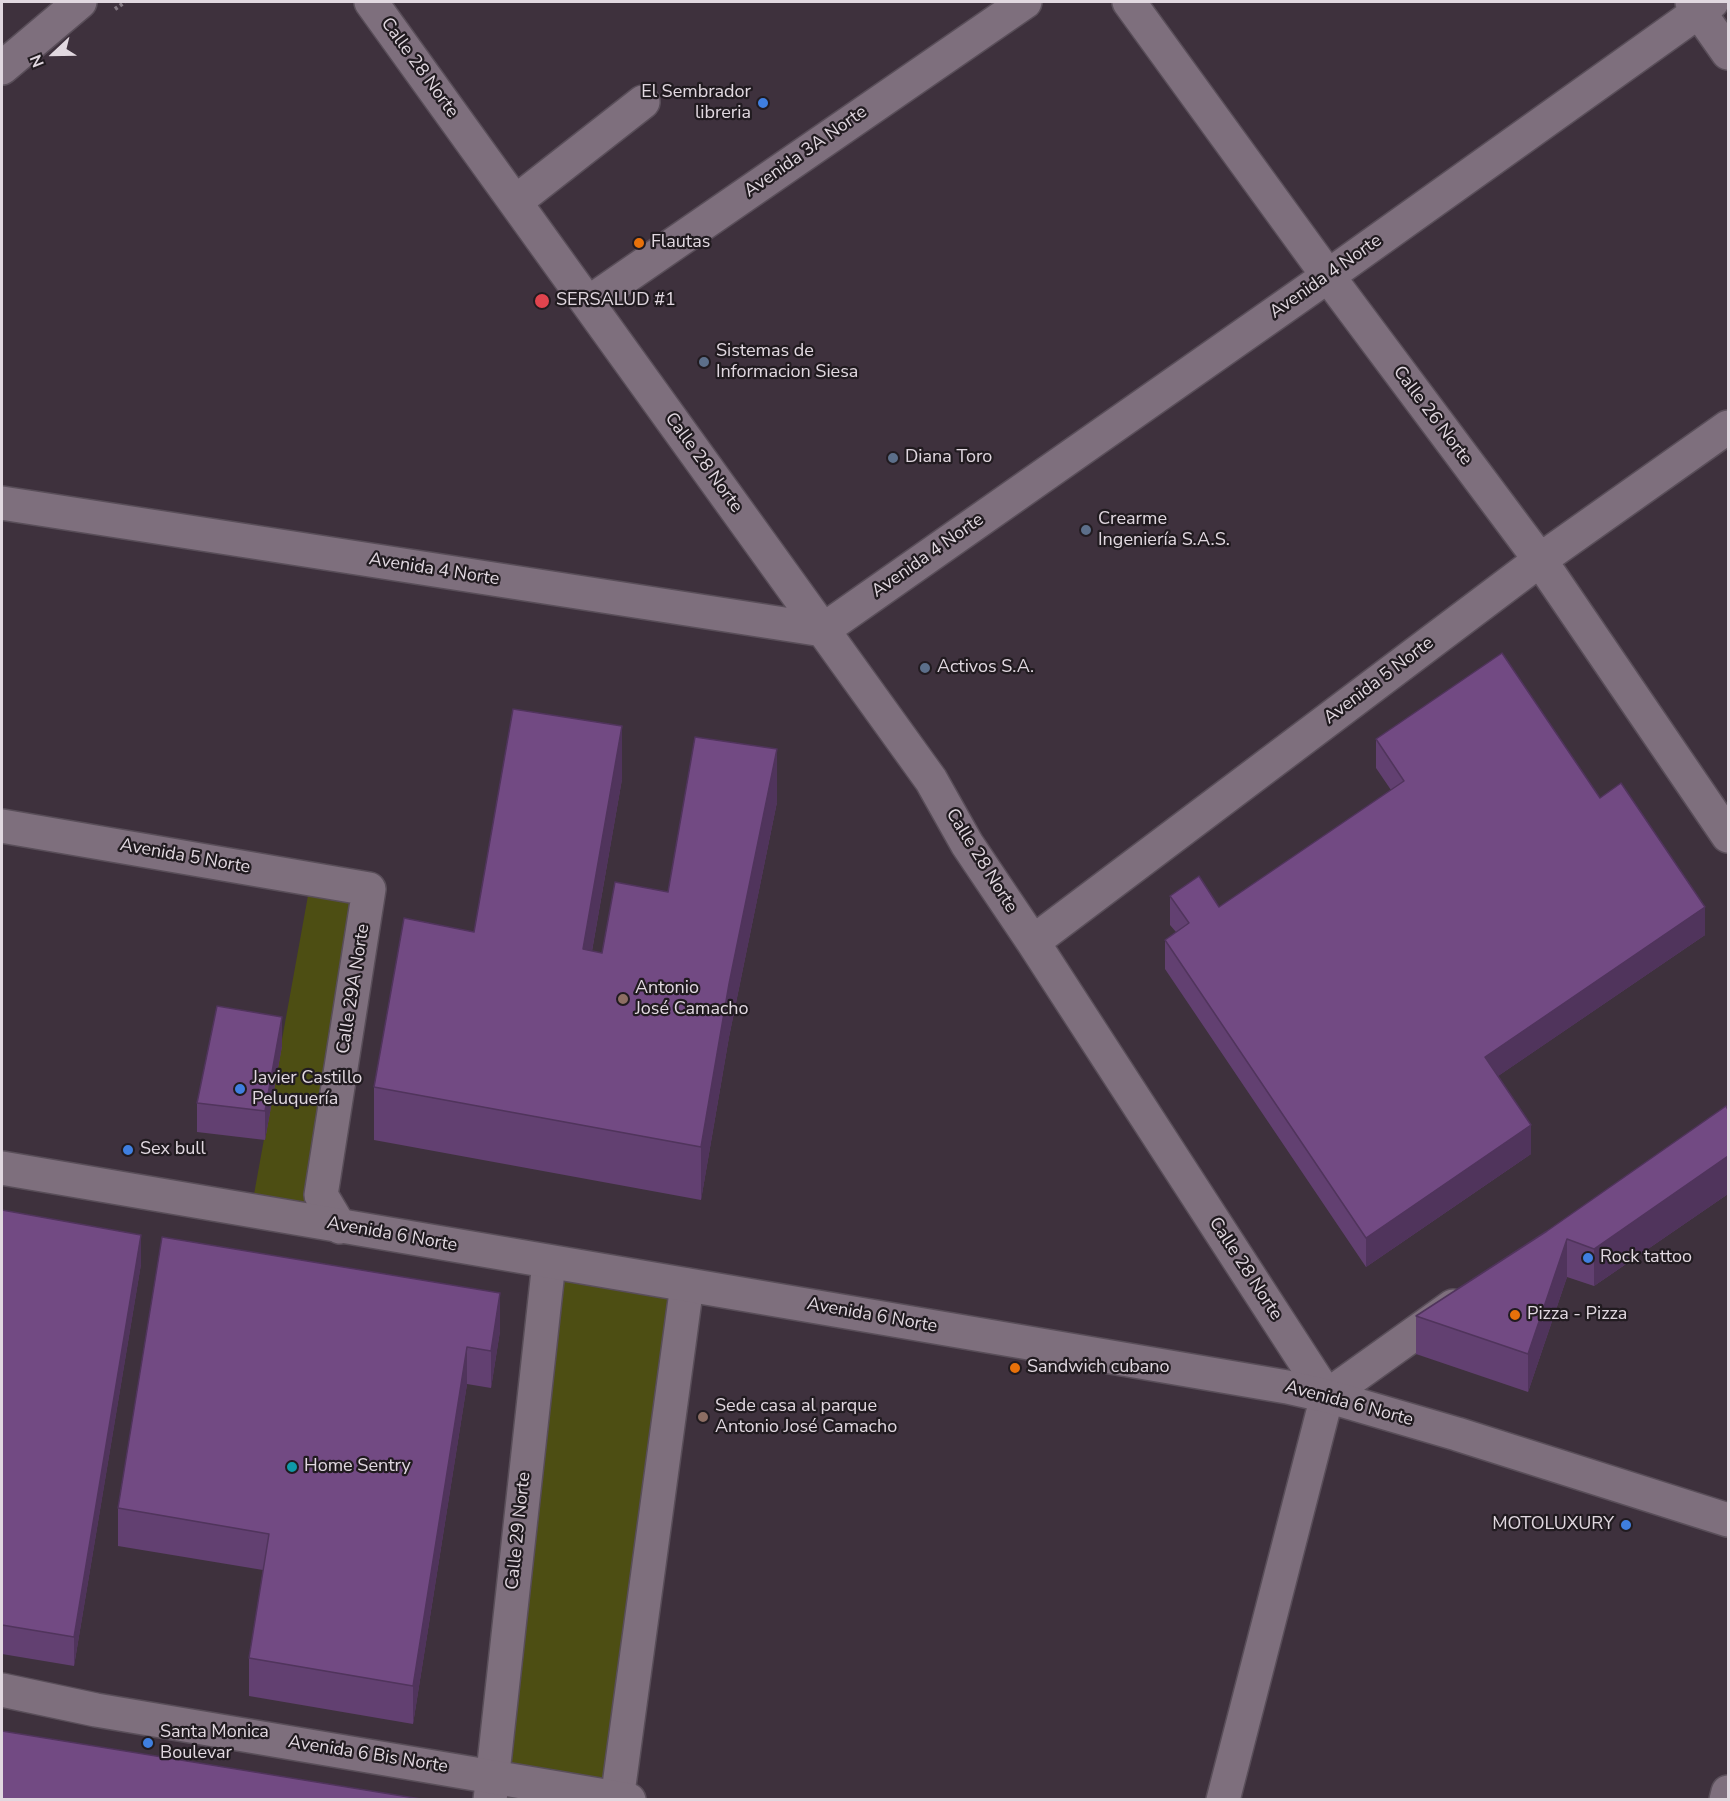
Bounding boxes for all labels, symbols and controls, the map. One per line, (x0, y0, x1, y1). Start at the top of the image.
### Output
street label: Calle 28 Norte (375, 14, 463, 122)
north arrow (24, 24, 84, 84)
text: N (25, 51, 50, 70)
place label: El Sembrador libreria (641, 82, 751, 124)
marker: El Sembrador libreria (756, 96, 770, 110)
street label: Avenida 3A Norte (740, 102, 872, 202)
street label: Avenida 4 Norte (1266, 230, 1386, 324)
place label: Flautas (651, 232, 710, 254)
marker: Flautas (632, 236, 646, 250)
place label: SERSALUD #1 (556, 290, 676, 312)
marker: SERSALUD #1 (533, 292, 551, 310)
place label: Sistemas de Informacion Siesa (716, 341, 858, 384)
marker: Sistemas de Informacion Siesa (697, 355, 711, 369)
street label: Calle 26 Norte (1388, 362, 1476, 470)
street label: Calle 28 Norte (659, 409, 747, 517)
place label: Diana Toro (905, 447, 992, 469)
marker: Diana Toro (886, 451, 900, 465)
street label: Avenida 4 Norte (868, 509, 988, 603)
place label: Crearme Ingeniería S.A.S. (1098, 509, 1230, 552)
marker: Crearme Ingeniería S.A.S. (1079, 523, 1093, 537)
street label: Avenida 4 Norte (367, 549, 501, 591)
street label: Avenida 5 Norte (1320, 633, 1438, 729)
place label: Activos S.A. (937, 657, 1034, 679)
marker: Activos S.A. (918, 661, 932, 675)
street label: Calle 28 Norte (940, 805, 1022, 917)
street label: Avenida 5 Norte (118, 835, 252, 879)
street label: Calle 29A Norte (333, 922, 375, 1056)
place label: Antonio José Camacho (635, 978, 749, 1020)
marker: Antonio José Camacho (616, 992, 630, 1006)
place label: Javier Castillo Peluquería (252, 1068, 362, 1110)
marker: Javier Castillo Peluquería (233, 1082, 247, 1096)
place label: Sex bull (140, 1139, 206, 1161)
marker: Sex bull (121, 1143, 135, 1157)
street label: Avenida 6 Norte (325, 1213, 459, 1257)
street label: Calle 28 Norte (1204, 1213, 1286, 1325)
place label: Rock tattoo (1600, 1247, 1692, 1269)
marker: Rock tattoo (1581, 1251, 1595, 1265)
street label: Avenida 6 Norte (805, 1294, 939, 1338)
place label: Pizza - Pizza (1527, 1304, 1627, 1326)
marker: Pizza - Pizza (1508, 1308, 1522, 1322)
place label: Sandwich cubano (1027, 1357, 1170, 1379)
marker: Sandwich cubano (1008, 1361, 1022, 1375)
street label: Avenida 6 Norte (1283, 1377, 1415, 1431)
place label: Sede casa al parque Antonio José Camacho (715, 1396, 897, 1438)
marker: Sede casa al parque Antonio José Camacho (696, 1410, 710, 1424)
place label: Home Sentry (304, 1456, 411, 1478)
marker: Home Sentry (285, 1460, 299, 1474)
street label: Calle 29 Norte (502, 1471, 536, 1591)
place label: MOTOLUXURY (1492, 1514, 1614, 1536)
marker: MOTOLUXURY (1619, 1518, 1633, 1532)
place label: Santa Monica Boulevar (160, 1722, 269, 1764)
street label: Avenida 6 Bis Norte (287, 1732, 449, 1778)
marker: Santa Monica Boulevar (141, 1736, 155, 1750)

